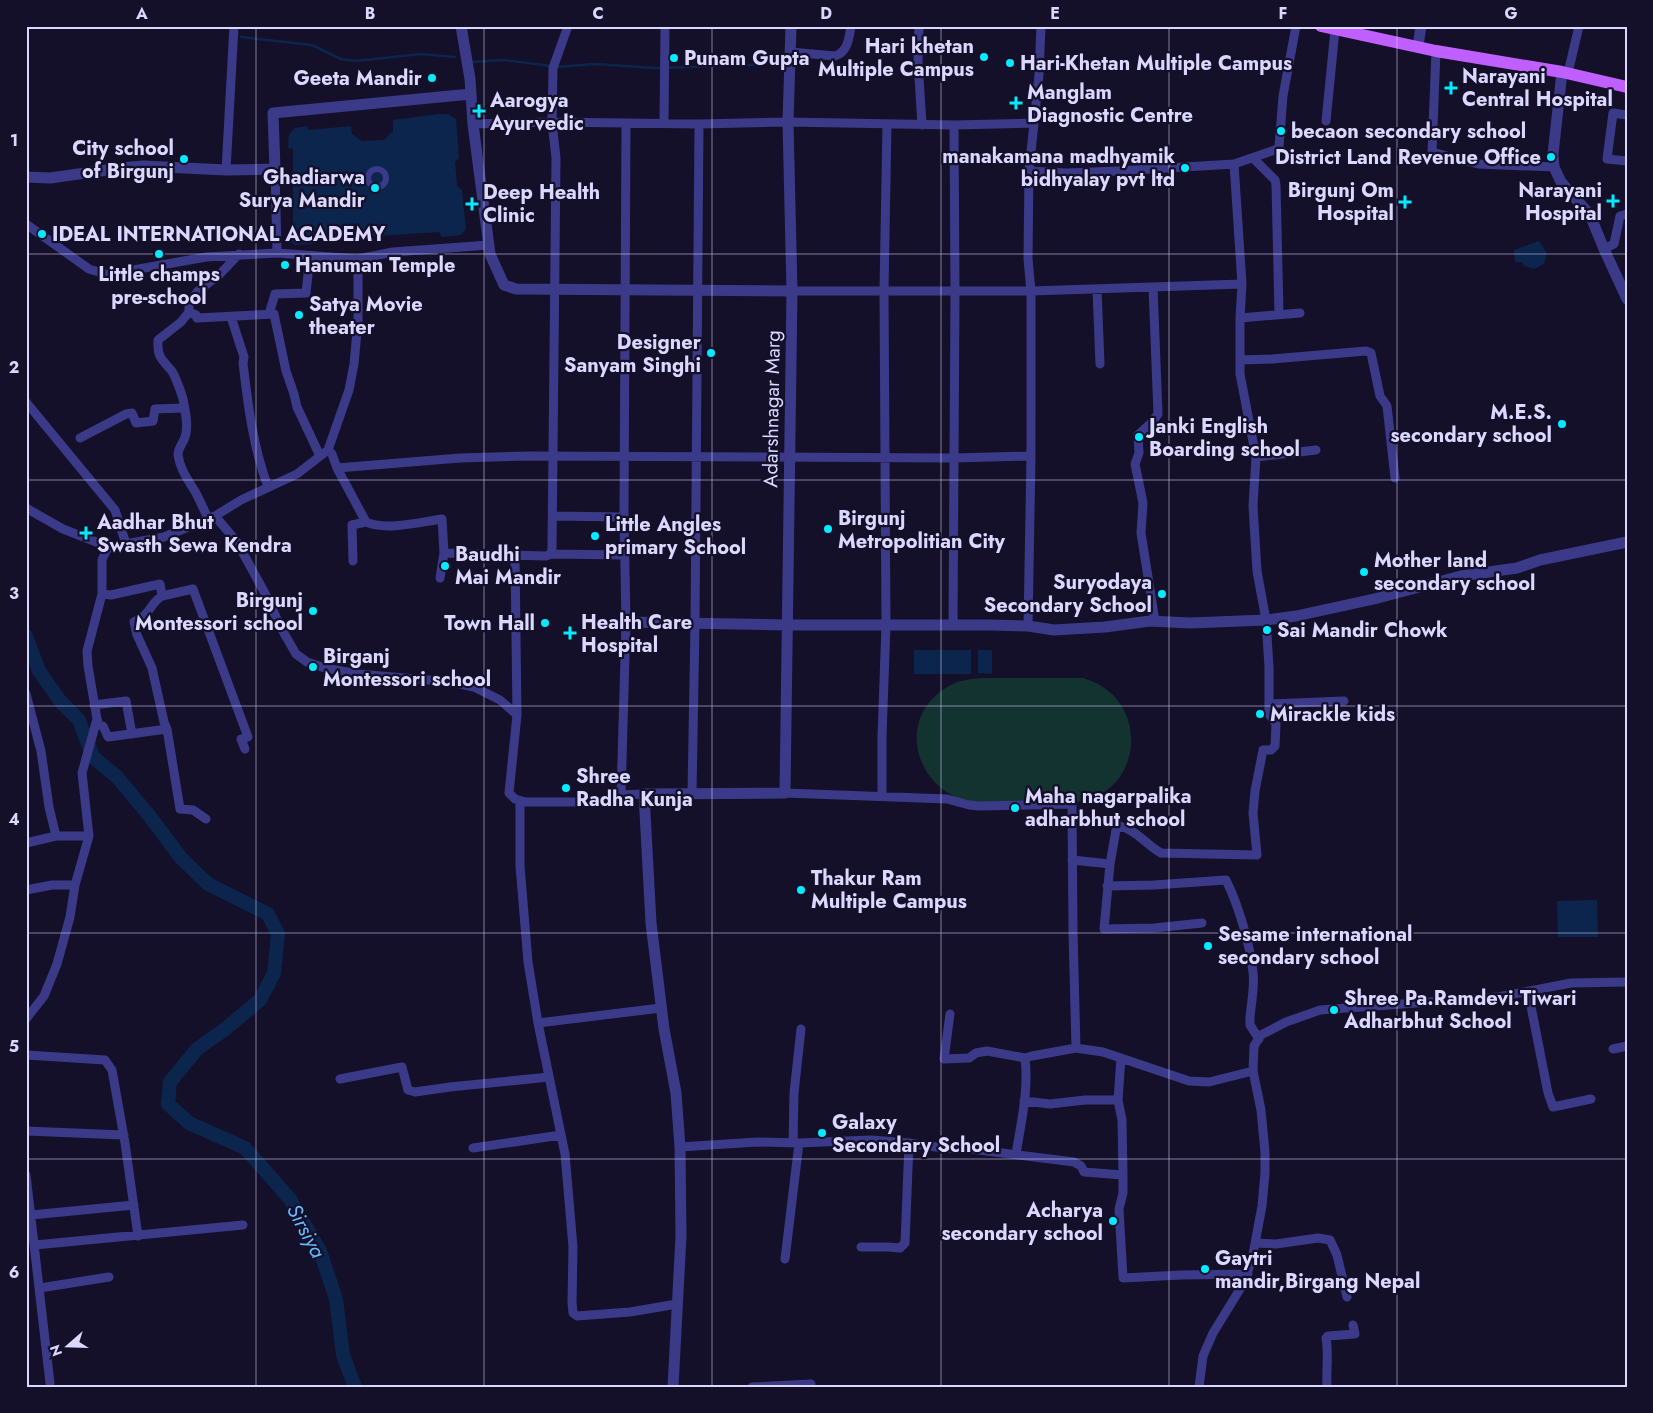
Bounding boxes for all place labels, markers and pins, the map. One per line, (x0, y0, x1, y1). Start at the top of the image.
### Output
place label: Hari khetan Multiple Campus (818, 32, 974, 84)
place label: Punam Gupta (684, 44, 810, 73)
place label: Hari-Khetan Multiple Campus (1020, 49, 1292, 78)
marker: Hari khetan Multiple Campus (978, 51, 990, 63)
marker: Punam Gupta (668, 52, 680, 64)
marker: Hari-Khetan Multiple Campus (1004, 57, 1016, 69)
place label: Narayani Central Hospital (1462, 62, 1613, 114)
place label: Geeta Mandir (293, 64, 423, 93)
marker: Geeta Mandir (426, 72, 438, 84)
place label: Manglam Diagnostic Centre (1027, 78, 1193, 130)
marker: Narayani Central Hospital (1444, 81, 1458, 95)
place label: Aarogya Ayurvedic (489, 86, 584, 138)
marker: Manglam Diagnostic Centre (1009, 96, 1023, 110)
marker: Aarogya Ayurvedic (472, 104, 486, 118)
place label: becaon secondary school (1291, 117, 1526, 146)
marker: becaon secondary school (1275, 125, 1287, 137)
place label: City school of Birgunj (72, 134, 174, 186)
place label: manakamana madhyamik bidhyalay pvt ltd (942, 142, 1175, 194)
place label: District Land Revenue Office (1275, 143, 1541, 172)
marker: District Land Revenue Office (1545, 151, 1557, 163)
marker: City school of Birgunj (178, 153, 190, 165)
marker: manakamana madhyamik bidhyalay pvt ltd (1179, 162, 1191, 174)
place label: Ghadiarwa Surya Mandir (239, 163, 366, 215)
place label: Birgunj Om Hospital (1288, 176, 1394, 228)
place label: Narayani Hospital (1518, 176, 1602, 228)
place label: Deep Health Clinic (483, 178, 600, 230)
marker: Ghadiarwa Surya Mandir (369, 182, 381, 194)
marker: Narayani Hospital (1606, 194, 1620, 208)
marker: Birgunj Om Hospital (1398, 195, 1412, 209)
marker: Deep Health Clinic (465, 197, 479, 211)
place label: IDEAL INTERNATIONAL ACADEMY (52, 220, 386, 249)
marker: IDEAL INTERNATIONAL ACADEMY (36, 228, 48, 240)
marker: Little champs pre-school (153, 248, 165, 260)
place label: Hanuman Temple (295, 251, 455, 280)
marker: Hanuman Temple (279, 259, 291, 271)
place label: Little champs pre-school (98, 260, 220, 312)
place label: Satya Movie theater (309, 290, 423, 342)
marker: Satya Movie theater (293, 309, 305, 321)
place label: Designer Sanyam Singhi (564, 328, 702, 380)
marker: Designer Sanyam Singhi (705, 347, 717, 359)
place label: M.E.S. secondary school (1391, 398, 1552, 450)
place label: Janki English Boarding school (1145, 412, 1300, 464)
marker: M.E.S. secondary school (1556, 418, 1568, 430)
marker: Janki English Boarding school (1133, 431, 1145, 443)
place label: Birgunj Metropolitian City (838, 504, 1005, 556)
place label: Aadhar Bhut Swasth Sewa Kendra (96, 508, 292, 560)
place label: Little Angles primary School (605, 510, 746, 562)
marker: Birgunj Metropolitian City (822, 523, 834, 535)
marker: Aadhar Bhut Swasth Sewa Kendra (79, 526, 93, 540)
marker: Little Angles primary School (589, 530, 601, 542)
place label: Baudhi Mai Mandir (455, 540, 562, 592)
place label: Mother land secondary school (1374, 546, 1536, 598)
marker: Baudhi Mai Mandir (439, 560, 451, 572)
marker: Mother land secondary school (1358, 566, 1370, 578)
place label: Suryodaya Secondary School (984, 568, 1152, 620)
place label: Birgunj Montessori school (135, 586, 303, 638)
marker: Suryodaya Secondary School (1156, 588, 1168, 600)
marker: Birgunj Montessori school (307, 605, 319, 617)
place label: Health Care Hospital (581, 608, 692, 660)
place label: Town Hall (444, 609, 535, 638)
place label: Sai Mandir Chowk (1277, 616, 1448, 645)
marker: Town Hall (539, 617, 551, 629)
marker: Sai Mandir Chowk (1261, 624, 1273, 636)
marker: Health Care Hospital (563, 626, 577, 640)
place label: Birganj Montessori school (323, 642, 491, 694)
marker: Birganj Montessori school (307, 661, 319, 673)
place label: Mirackle kids (1270, 700, 1395, 729)
marker: Mirackle kids (1254, 708, 1266, 720)
place label: Shree Radha Kunja (576, 762, 693, 814)
marker: Shree Radha Kunja (560, 782, 572, 794)
place label: Maha nagarpalika adharbhut school (1025, 782, 1192, 834)
marker: Maha nagarpalika adharbhut school (1009, 802, 1021, 814)
place label: Thakur Ram Multiple Campus (811, 864, 967, 916)
marker: Thakur Ram Multiple Campus (795, 884, 807, 896)
place label: Sesame international secondary school (1218, 920, 1412, 972)
marker: Sesame international secondary school (1202, 940, 1214, 952)
place label: Shree Pa.Ramdevi.Tiwari Adharbhut School (1343, 984, 1576, 1036)
marker: Shree Pa.Ramdevi.Tiwari Adharbhut School (1328, 1004, 1340, 1016)
place label: Galaxy Secondary School (832, 1108, 1000, 1160)
marker: Galaxy Secondary School (816, 1127, 828, 1139)
place label: Acharya secondary school (942, 1196, 1103, 1248)
marker: Acharya secondary school (1107, 1215, 1119, 1227)
place label: Gaytri mandir,Birgang Nepal (1215, 1244, 1420, 1296)
marker: Gaytri mandir,Birgang Nepal (1199, 1263, 1211, 1275)

